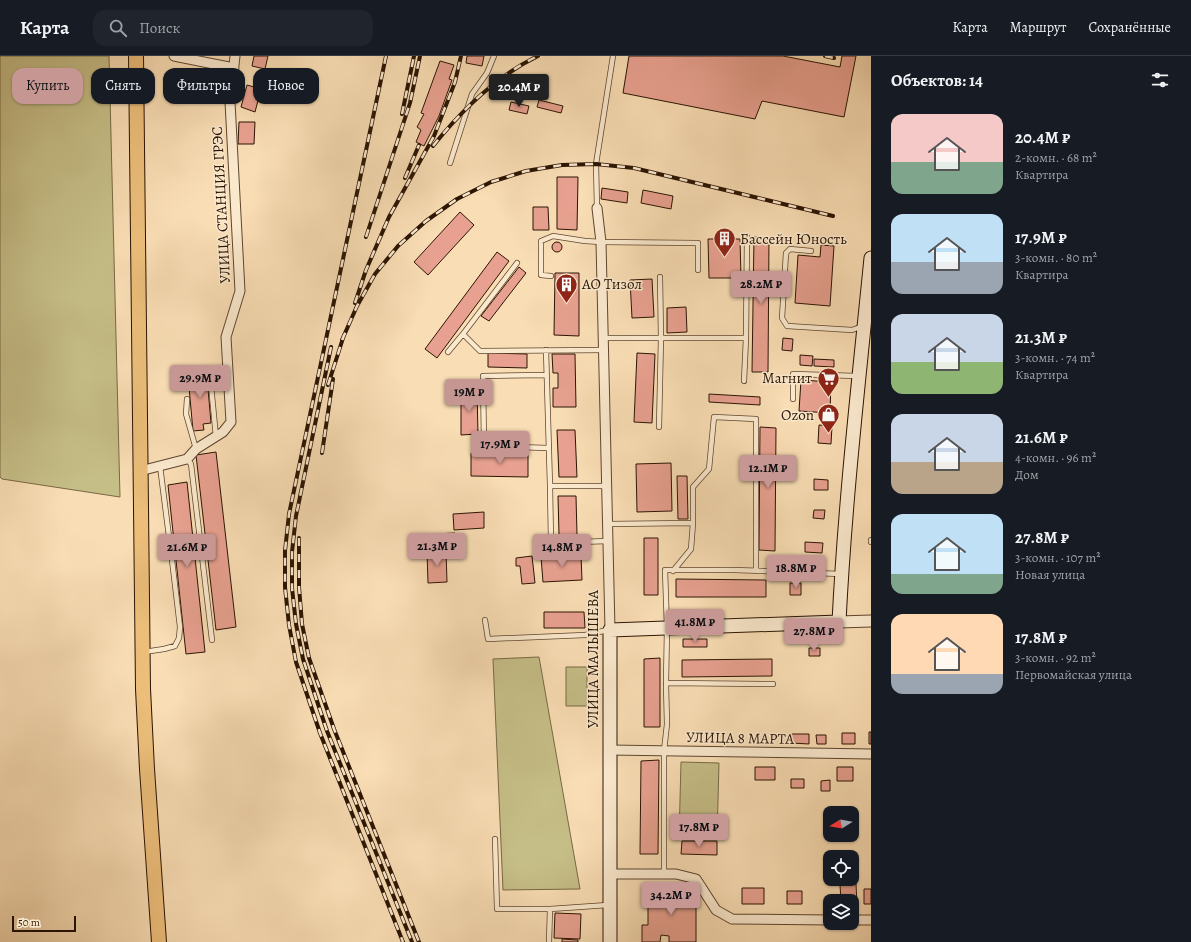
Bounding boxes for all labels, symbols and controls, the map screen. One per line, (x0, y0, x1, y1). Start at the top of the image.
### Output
search box (93, 10, 373, 46)
text: Карта (20, 15, 69, 41)
icon: search (107, 17, 129, 39)
text: Поиск (139, 18, 180, 38)
text: Карта (953, 18, 988, 37)
text: Маршрут (1010, 18, 1066, 37)
text: Сохранённые (1088, 18, 1171, 37)
chip: Купить (12, 68, 83, 104)
chip: Снять (91, 68, 155, 104)
chip: Фильтры (163, 68, 245, 104)
chip: Новое (253, 68, 319, 104)
text: Объектов: 14 (891, 69, 983, 92)
icon: filters (1149, 69, 1171, 91)
pin: 20.4M ₽ (482, 74, 556, 108)
text: 20.4M ₽ (498, 78, 540, 95)
street label: УЛИЦА СТАНЦИЯ ГРЭС (207, 126, 235, 284)
text: 20.4M ₽ (1015, 126, 1070, 149)
icon: home (923, 130, 971, 178)
text: 2-комн. · 68 m² (1015, 149, 1097, 166)
text: Квартира (1015, 166, 1069, 183)
building icon: Бассейн Юность (711, 226, 737, 259)
text: 17.9M ₽ (1015, 226, 1067, 249)
place label: Бассейн Юность (740, 229, 847, 249)
icon: home (923, 230, 971, 278)
text: 3-комн. · 80 m² (1015, 249, 1097, 266)
text: Квартира (1015, 266, 1069, 283)
building icon: АО Тизол (554, 271, 580, 304)
pin: 28.2M ₽ (724, 271, 798, 305)
place label: АО Тизол (581, 274, 642, 294)
text: 28.2M ₽ (740, 275, 782, 292)
text: 21.3M ₽ (1015, 326, 1067, 349)
icon: home (923, 330, 971, 378)
text: 3-комн. · 74 m² (1015, 349, 1095, 366)
pin: 29.9M ₽ (163, 365, 237, 399)
supermarket icon: Магнит (815, 365, 841, 398)
text: Квартира (1015, 366, 1069, 383)
place label: Магнит (762, 368, 812, 388)
text: 29.9M ₽ (179, 369, 221, 386)
pin: 19M ₽ (441, 379, 497, 413)
text: 19M ₽ (454, 383, 484, 400)
shop icon: Ozon (816, 402, 842, 435)
place label: Ozon (781, 405, 814, 425)
text: 21.6M ₽ (1015, 426, 1068, 449)
icon: home (923, 430, 971, 478)
pin: 17.9M ₽ (463, 431, 537, 465)
text: 17.9M ₽ (480, 435, 520, 452)
text: 4-комн. · 96 m² (1015, 449, 1096, 466)
pin: 12.1M ₽ (731, 455, 805, 489)
text: 12.1M ₽ (749, 459, 787, 476)
text: Дом (1015, 466, 1039, 483)
text: 27.8M ₽ (1015, 526, 1069, 549)
icon: home (923, 530, 971, 578)
pin: 21.3M ₽ (400, 533, 474, 567)
pin: 21.6M ₽ (150, 534, 224, 568)
pin: 14.8M ₽ (525, 534, 599, 568)
text: 21.3M ₽ (417, 537, 457, 554)
text: 21.6M ₽ (167, 538, 207, 555)
text: 14.8M ₽ (542, 538, 582, 555)
text: 3-комн. · 107 m² (1015, 549, 1101, 566)
pin: 18.8M ₽ (759, 555, 833, 589)
text: 18.8M ₽ (776, 559, 816, 576)
text: Новая улица (1015, 566, 1085, 583)
street label: УЛИЦА МАЛЫШЕВА (583, 590, 603, 728)
pin: 41.8M ₽ (658, 609, 732, 643)
text: 41.8M ₽ (675, 613, 715, 630)
pin: 27.8M ₽ (777, 618, 851, 652)
text: 27.8M ₽ (793, 622, 835, 639)
text: 17.8M ₽ (1015, 626, 1067, 649)
icon: home (923, 630, 971, 678)
text: 3-комн. · 92 m² (1015, 649, 1096, 666)
text: Первомайская улица (1015, 666, 1132, 683)
street label: УЛИЦА 8 МАРТА (686, 727, 794, 749)
north arrow (823, 806, 859, 842)
map controls (823, 806, 859, 930)
pin: 17.8M ₽ (662, 814, 736, 848)
text: 17.8M ₽ (679, 818, 719, 835)
button: locate (823, 850, 859, 886)
pin: 34.2M ₽ (634, 882, 708, 916)
text: 34.2M ₽ (650, 886, 692, 903)
button: layers (823, 894, 859, 930)
scale bar (12, 914, 76, 933)
text: 50 m (18, 915, 40, 930)

